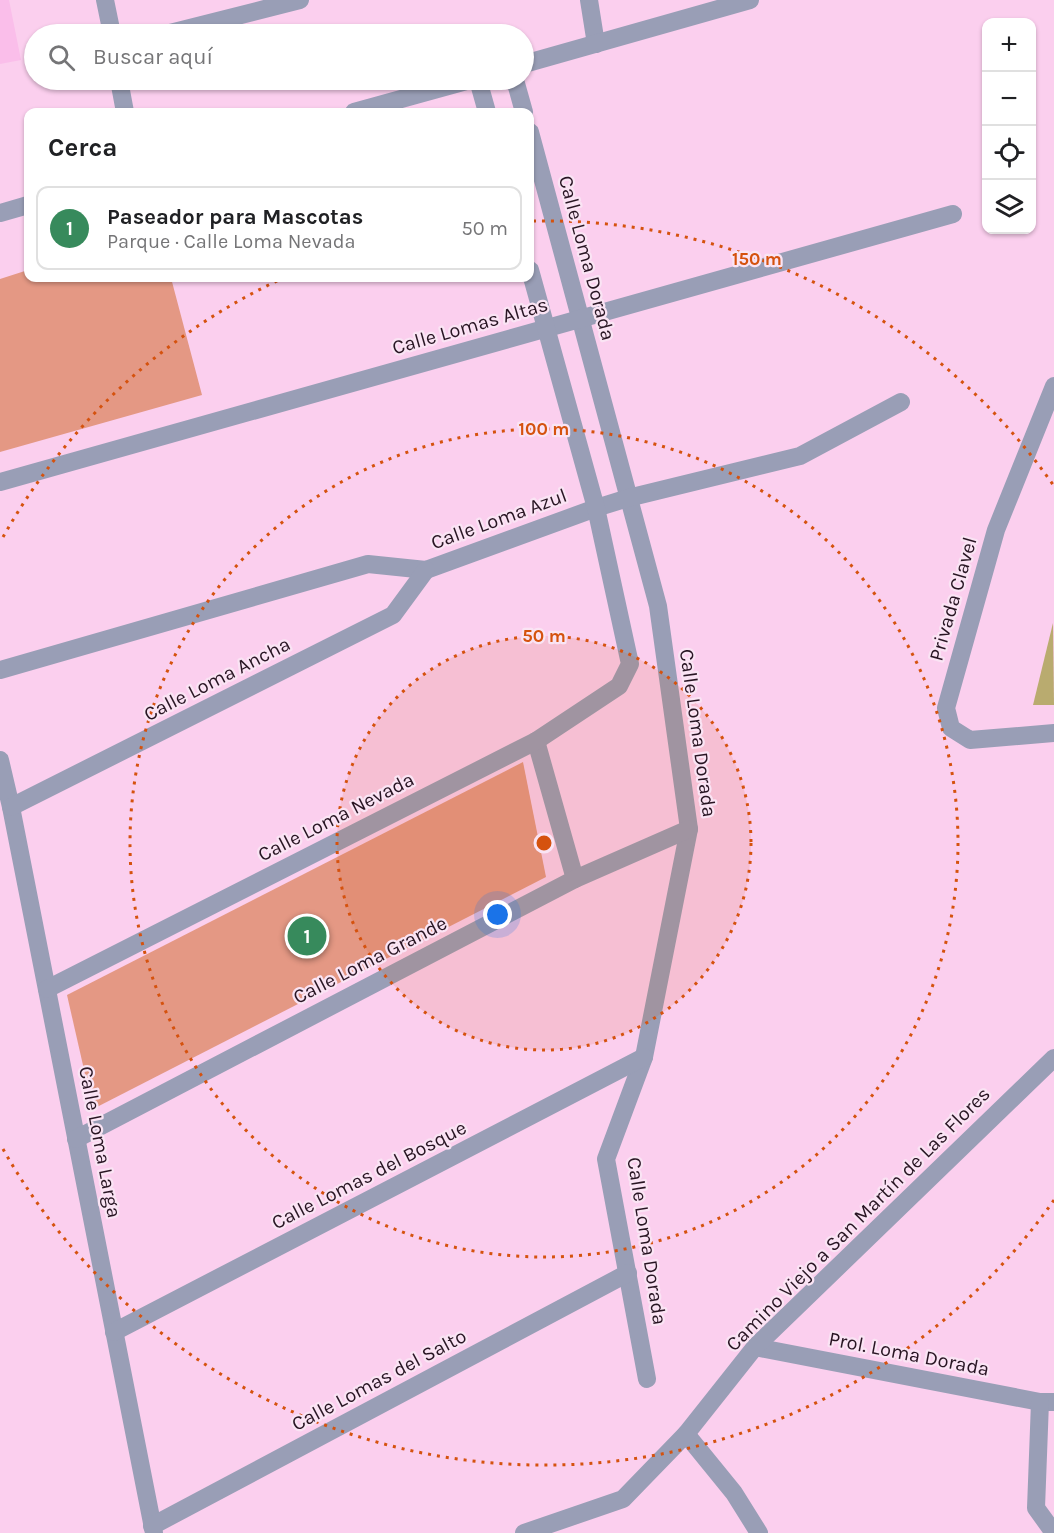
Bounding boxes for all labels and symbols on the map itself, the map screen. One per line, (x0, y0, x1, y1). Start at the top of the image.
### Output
street label: Calle Loma Dorada (554, 173, 620, 343)
text: 150 m (732, 248, 782, 270)
street label: Calle Lomas Altas (390, 293, 550, 359)
text: 100 m (519, 418, 569, 440)
street label: Calle Loma Azul (428, 484, 570, 554)
street label: Privada Clavel (924, 534, 982, 664)
text: 50 m (522, 625, 566, 647)
street label: Calle Loma Ancha (140, 632, 294, 726)
street label: Calle Loma Dorada (675, 647, 721, 819)
street label: Calle Loma Nevada (254, 768, 418, 866)
centre of rings (534, 833, 554, 853)
your location (483, 900, 512, 929)
street label: Calle Loma Grande (289, 911, 451, 1009)
pin: 1 (288, 914, 326, 958)
street label: Calle Loma Larga (74, 1064, 126, 1220)
street label: Camino Viejo a San Martín de Las Flores (721, 1082, 995, 1356)
street label: Calle Lomas del Bosque (268, 1116, 470, 1234)
street label: Calle Loma Dorada (622, 1156, 672, 1326)
street label: Calle Lomas del Salto (288, 1324, 470, 1436)
street label: Prol. Loma Dorada (827, 1327, 991, 1381)

